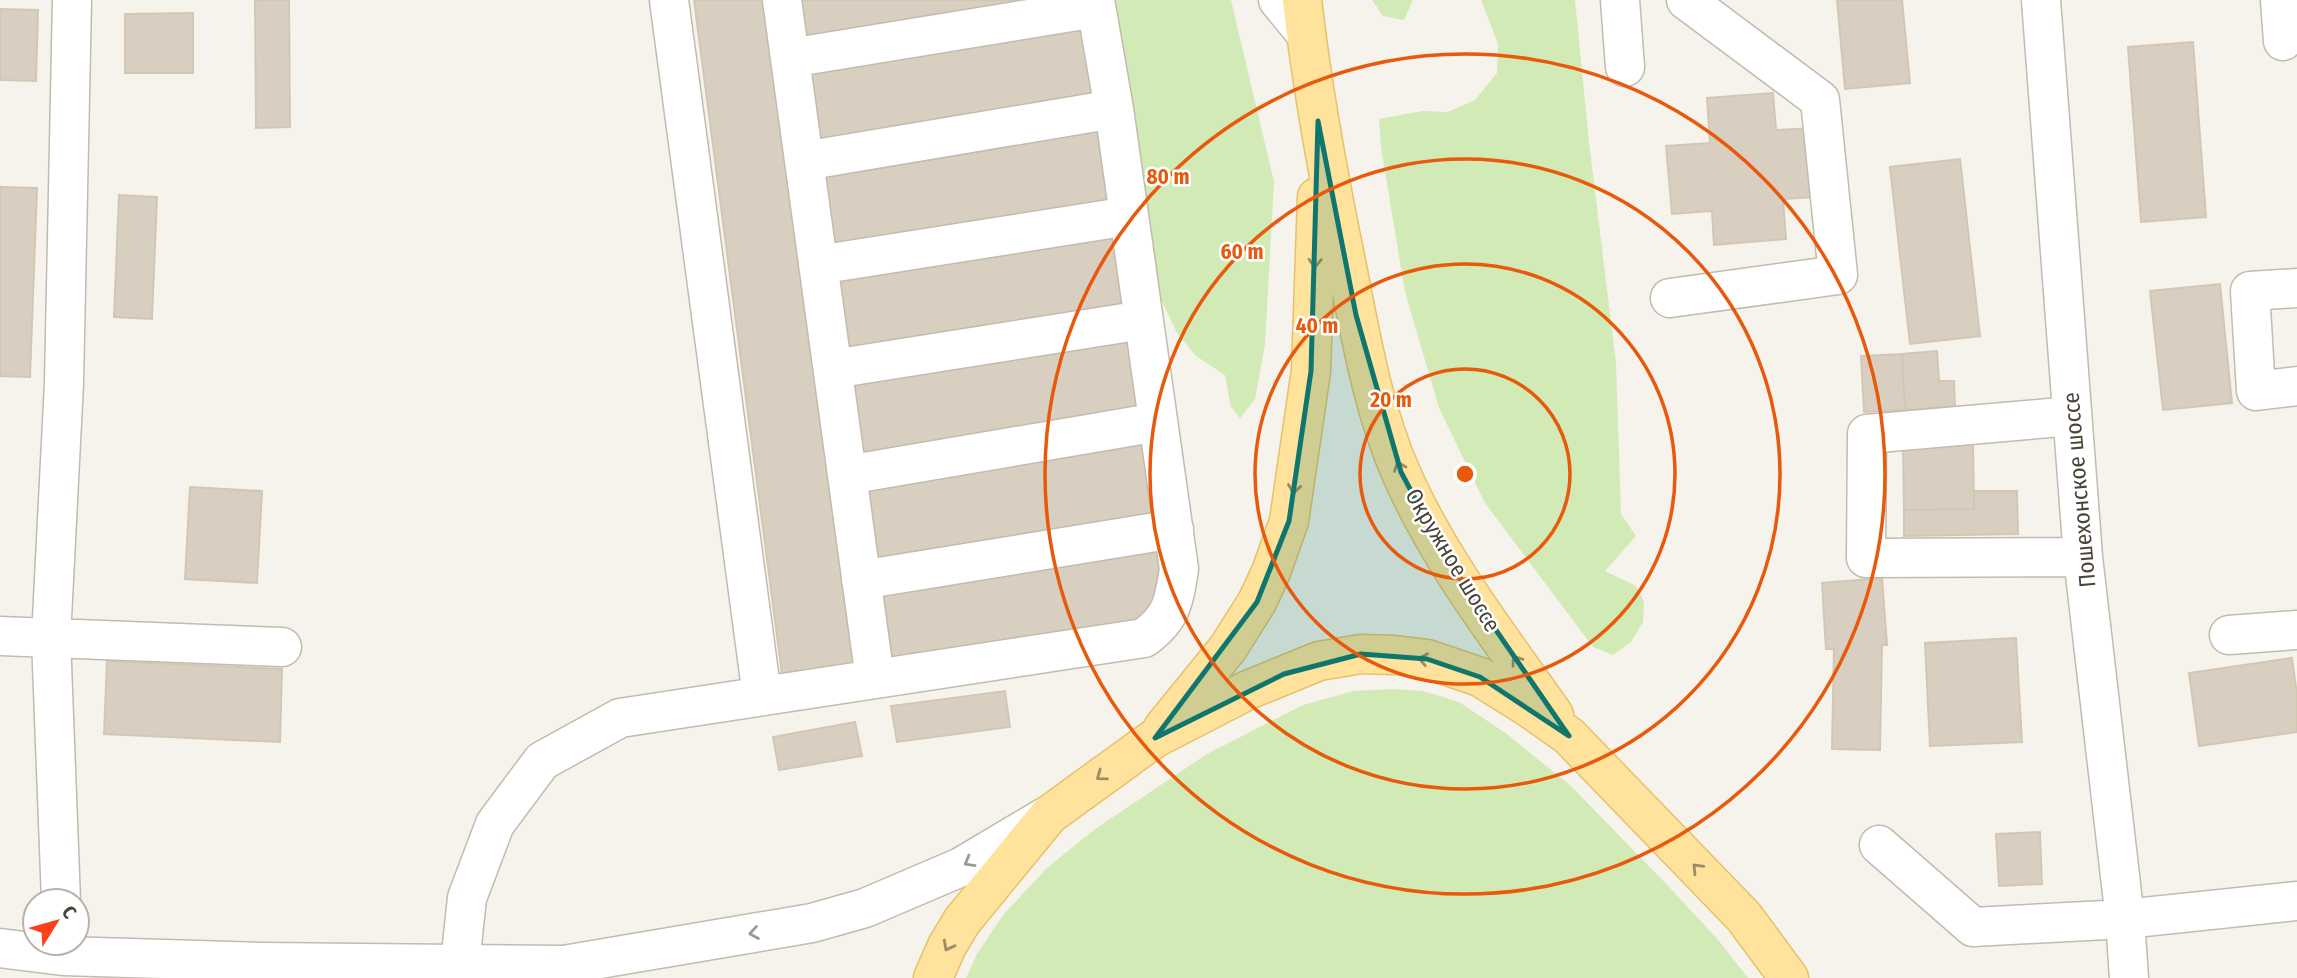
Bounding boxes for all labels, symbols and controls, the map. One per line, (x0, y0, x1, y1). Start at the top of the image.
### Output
text: 80 m (1147, 164, 1189, 190)
text: 60 m (1221, 239, 1263, 265)
one-way arrow (1307, 258, 1323, 269)
text: 40 m (1296, 313, 1338, 339)
text: 20 m (1369, 387, 1412, 413)
street label: Пошехонское шоссе (2057, 391, 2101, 589)
one-way arrow (1393, 460, 1407, 472)
centre of rings (1453, 462, 1477, 486)
one-way arrow (1287, 483, 1302, 495)
street label: Окружное шоссе (1399, 483, 1507, 637)
one-way arrow (1417, 653, 1429, 668)
one-way arrow (1512, 655, 1524, 668)
one-way arrow (1096, 767, 1109, 780)
one-way arrow (964, 854, 977, 867)
one-way arrow (1692, 863, 1705, 876)
north arrow (21, 887, 91, 957)
text: С (57, 901, 81, 923)
one-way arrow (749, 925, 760, 940)
one-way arrow (942, 939, 956, 951)

